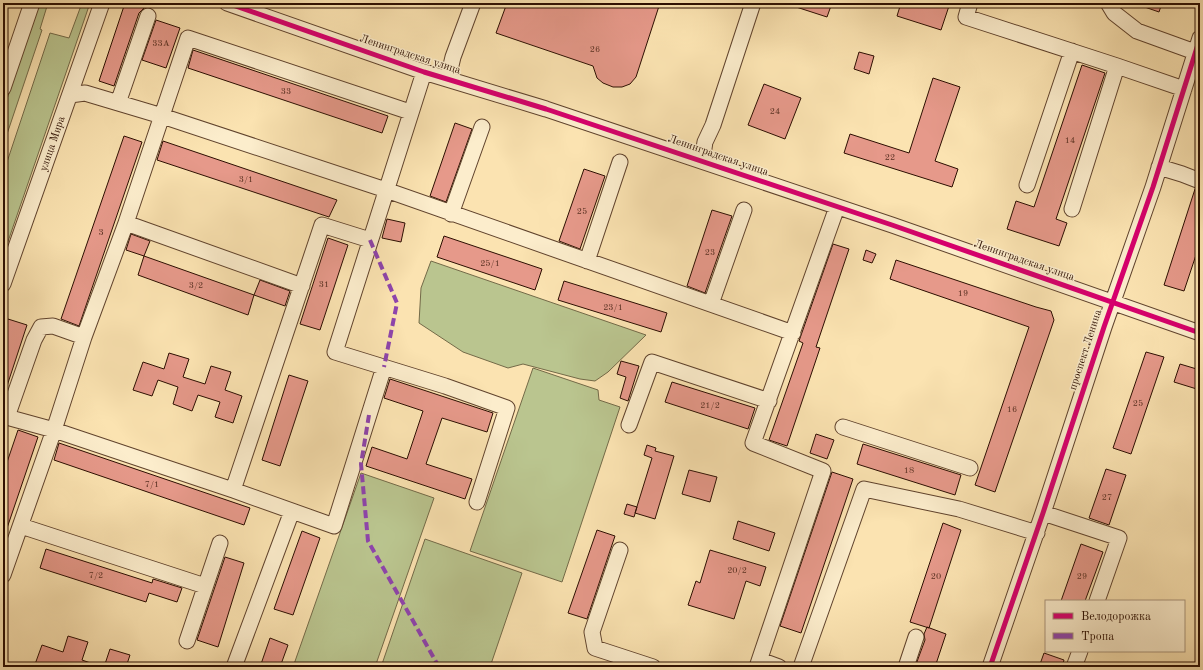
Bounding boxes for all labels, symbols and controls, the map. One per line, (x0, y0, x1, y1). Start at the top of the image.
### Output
street label: Ленинградская улица (358, 33, 462, 77)
house number: 33А (152, 39, 170, 48)
house number: 26 (590, 45, 600, 54)
house number: 33 (281, 87, 291, 96)
house number: 24 (770, 107, 780, 116)
street label: улица Мира (38, 115, 68, 173)
street label: Ленинградская улица (666, 134, 770, 179)
house number: 14 (1065, 136, 1075, 145)
house number: 22 (885, 153, 895, 162)
house number: 3/1 (239, 175, 253, 184)
house number: 25 (577, 207, 587, 216)
house number: 3 (98, 228, 104, 237)
street label: Ленинградская улица (972, 239, 1076, 284)
house number: 23 (705, 248, 715, 257)
house number: 25/1 (480, 259, 500, 268)
house number: 31 (319, 280, 329, 289)
house number: 3/2 (189, 281, 203, 290)
house number: 19 (958, 289, 968, 298)
house number: 23/1 (603, 303, 623, 312)
street label: проспект Ленина (1068, 308, 1104, 392)
house number: 25 (1133, 399, 1143, 408)
house number: 21/2 (700, 401, 720, 410)
house number: 16 (1007, 405, 1017, 414)
house number: 18 (904, 466, 914, 475)
house number: 7/1 (145, 480, 159, 489)
house number: 27 (1102, 493, 1112, 502)
house number: 20/2 (727, 566, 747, 575)
house number: 7/2 (89, 571, 103, 580)
house number: 20 (931, 572, 941, 581)
house number: 29 (1077, 572, 1087, 581)
legend (1045, 600, 1185, 652)
text: Велодорожка (1081, 611, 1151, 623)
text: Тропа (1081, 631, 1114, 643)

